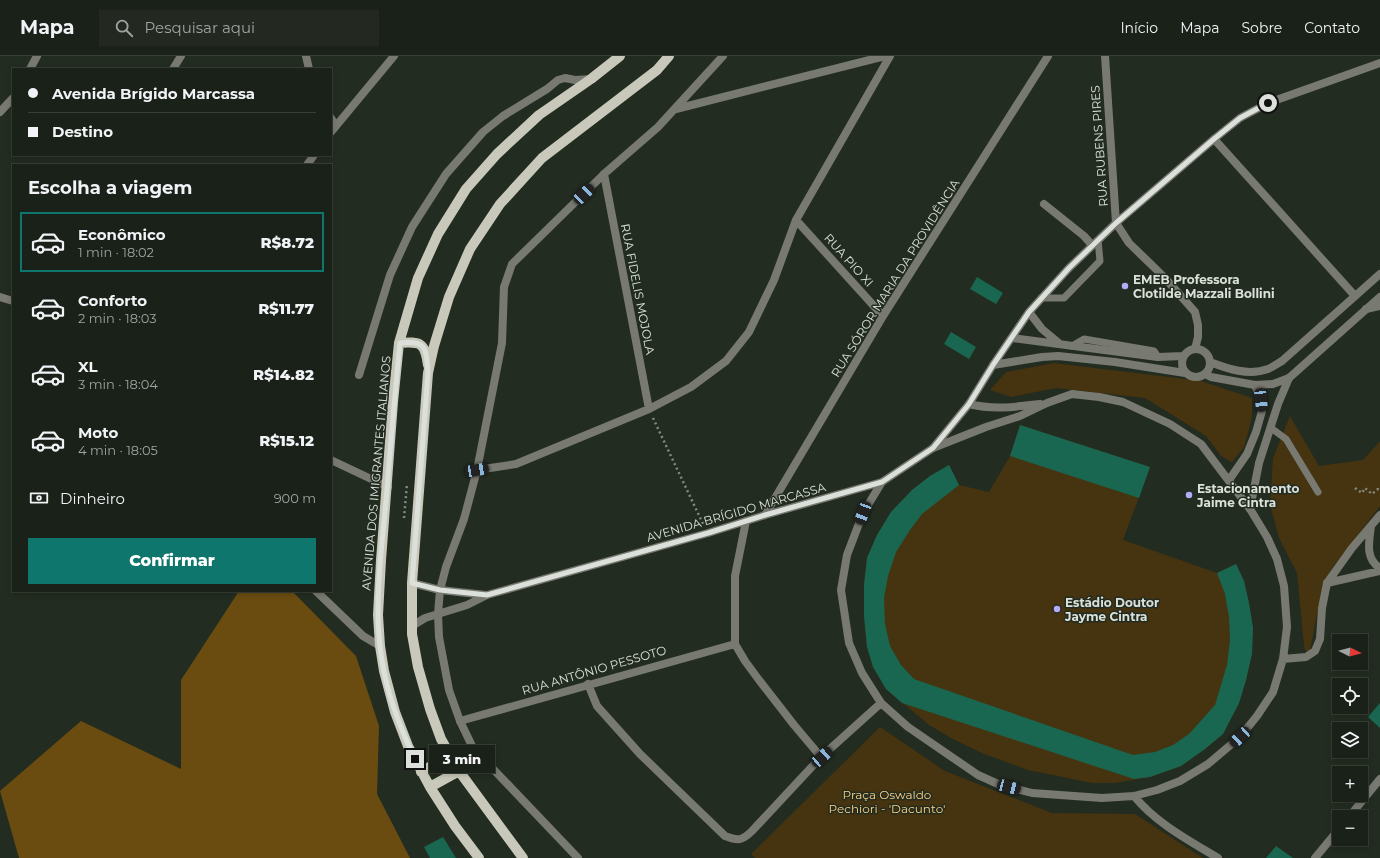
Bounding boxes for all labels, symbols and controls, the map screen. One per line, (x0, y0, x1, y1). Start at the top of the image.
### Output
search box (99, 10, 379, 46)
text: Mapa (20, 16, 75, 39)
icon: search (113, 17, 135, 39)
text: Pesquisar aqui (145, 18, 255, 37)
text: Início (1120, 19, 1158, 37)
text: Mapa (1180, 19, 1220, 37)
text: Sobre (1242, 19, 1282, 37)
text: Contato (1304, 19, 1360, 37)
text: Avenida Brígido Marcassa (52, 84, 255, 103)
street label: RUA RUBENS PIRES (1087, 85, 1111, 207)
route start (1259, 94, 1277, 112)
text: Destino (52, 122, 113, 141)
street label: RUA SÓROR MARIA DA PROVIDÊNCIA (828, 176, 963, 380)
text: Escolha a viagem (28, 177, 192, 199)
car (571, 181, 597, 207)
street label: RUA FIDELIS MOJOLA (618, 222, 658, 356)
icon: car (30, 224, 66, 260)
text: Econômico (78, 225, 166, 244)
street label: RUA PIO XI (821, 230, 877, 290)
text: R$8.72 (261, 233, 314, 252)
text: 1 min · 18:02 (78, 244, 154, 260)
place label: EMEB Professora Clotilde Mazzali Bollini (1133, 272, 1275, 301)
marker: EMEB Professora Clotilde Mazzali Bollini (1120, 281, 1130, 291)
icon: car (30, 290, 66, 326)
text: Conforto (78, 291, 147, 310)
text: R$11.77 (258, 299, 314, 318)
text: 2 min · 18:03 (78, 310, 157, 326)
street label: AVENIDA DOS IMIGRANTES ITALIANOS (358, 355, 394, 591)
icon: car (30, 356, 66, 392)
text: XL (78, 357, 97, 376)
text: R$14.82 (253, 365, 314, 384)
text: 3 min · 18:04 (78, 376, 158, 392)
car (1254, 387, 1268, 413)
icon: car (30, 422, 66, 458)
text: Moto (78, 423, 118, 442)
text: R$15.12 (259, 431, 314, 450)
text: 4 min · 18:05 (78, 442, 158, 458)
car (464, 462, 490, 478)
street label: AVENIDA BRÍGIDO MARCASSA (645, 479, 828, 545)
place label: Estacionamento Jaime Cintra (1196, 481, 1300, 510)
icon: cash (28, 487, 50, 509)
text: Dinheiro (60, 489, 125, 508)
text: 900 m (274, 490, 316, 506)
marker: Estacionamento Jaime Cintra (1184, 490, 1194, 500)
car (853, 500, 873, 526)
button: Confirmar (28, 538, 316, 584)
place label: Estádio Doutor Jayme Cintra (1064, 595, 1159, 624)
marker: Estádio Doutor Jayme Cintra (1052, 604, 1062, 614)
north arrow (1332, 634, 1368, 670)
map controls (1332, 634, 1368, 846)
street label: RUA ANTÔNIO PESSOTO (520, 642, 668, 698)
button: locate (1332, 678, 1368, 714)
button: layers (1332, 722, 1368, 758)
car (1227, 724, 1253, 750)
callout: 3 min (429, 745, 495, 773)
car (809, 745, 835, 769)
route end (406, 750, 424, 768)
text: 3 min (443, 751, 481, 767)
button: + (1332, 766, 1368, 802)
car (996, 778, 1022, 796)
park label: Praça Oswaldo Pechiori - 'Dacunto' (829, 787, 945, 816)
button: − (1332, 810, 1368, 846)

